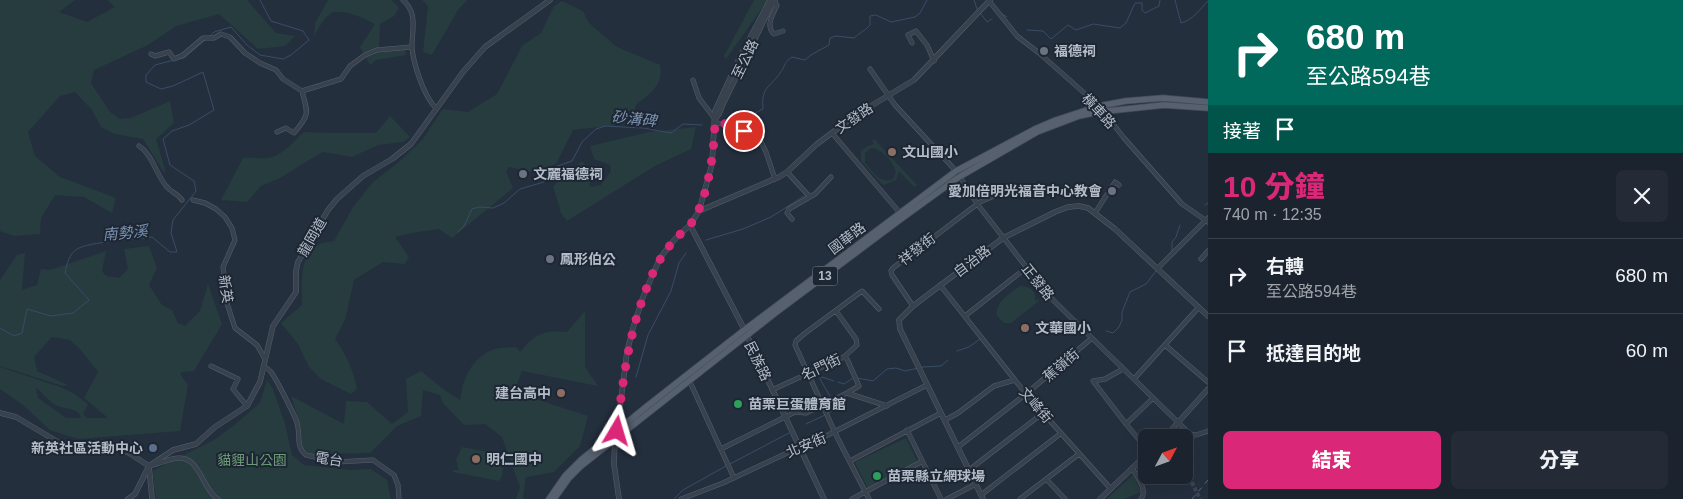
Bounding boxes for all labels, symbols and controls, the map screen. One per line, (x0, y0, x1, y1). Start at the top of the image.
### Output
text: 680 m (1306, 17, 1405, 56)
icon: right (1223, 20, 1288, 85)
street label: 至公路 (729, 37, 761, 81)
place label: 福德祠 (1054, 43, 1096, 59)
marker: 福德祠 (1038, 45, 1050, 57)
text: 至公路594巷 (1306, 64, 1431, 89)
street label: 橫車路 (1079, 90, 1119, 132)
street label: 文發路 (832, 100, 876, 136)
water label: 砂溝碑 (611, 108, 659, 130)
pin (723, 110, 765, 152)
icon: arrive (1271, 115, 1299, 143)
icon: arrive (730, 117, 758, 145)
text: 接著 (1223, 121, 1261, 142)
place label: 文山國小 (902, 144, 958, 160)
marker: 文山國小 (886, 146, 898, 158)
place label: 文麗福德祠 (533, 166, 603, 182)
marker: 文麗福德祠 (517, 168, 529, 180)
text: 10 分鐘 (1223, 170, 1325, 203)
button: close (1616, 170, 1668, 222)
place label: 愛加倍明光福音中心教會 (948, 183, 1102, 199)
marker: 愛加倍明光福音中心教會 (1106, 185, 1118, 197)
text: 740 m · 12:35 (1223, 206, 1322, 223)
street label: 龍岡道 (295, 215, 329, 259)
street label: 國華路 (825, 219, 869, 257)
water label: 南勢溪 (102, 222, 150, 243)
street label: 祥發街 (896, 230, 938, 268)
street label: 自治路 (950, 242, 994, 280)
place label: 鳳形伯公 (560, 251, 616, 267)
marker: 鳳形伯公 (544, 253, 556, 265)
text: 右轉 (1266, 256, 1304, 277)
street label: 正發路 (1019, 261, 1057, 303)
icon: right (1223, 262, 1251, 290)
text: 680 m (1615, 265, 1668, 286)
road number: 13 (812, 266, 838, 286)
street label: 新英 (216, 274, 236, 304)
text: 至公路594巷 (1266, 283, 1357, 300)
place label: 文華國小 (1035, 320, 1091, 336)
marker: 文華國小 (1019, 322, 1031, 334)
icon: arrive (1223, 337, 1251, 365)
street label: 民族路 (742, 339, 774, 383)
text: 60 m (1626, 340, 1668, 361)
text: 抵達目的地 (1266, 343, 1361, 364)
street label: 蕉嶺街 (1040, 345, 1082, 385)
street label: 名門街 (799, 351, 843, 383)
street label: 文峰街 (1016, 384, 1056, 426)
place label: 建台高中 (495, 385, 551, 401)
marker: 建台高中 (555, 387, 567, 399)
place label: 苗栗巨蛋體育館 (748, 396, 846, 412)
marker: 苗栗巨蛋體育館 (732, 398, 744, 410)
position arrow (590, 404, 642, 456)
street label: 北安街 (784, 429, 828, 461)
north arrow (1138, 429, 1192, 484)
map controls (1138, 429, 1193, 484)
button: 結束 (1223, 431, 1441, 489)
button: 分享 (1451, 431, 1668, 489)
place label: 新英社區活動中心 (31, 440, 143, 456)
marker: 新英社區活動中心 (147, 442, 159, 454)
street label: 電台 (314, 449, 344, 469)
place label: 明仁國中 (486, 451, 542, 467)
park label: 貓貍山公園 (217, 452, 287, 468)
marker: 明仁國中 (470, 453, 482, 465)
place label: 苗栗縣立網球場 (887, 468, 985, 484)
marker: 苗栗縣立網球場 (871, 470, 883, 482)

